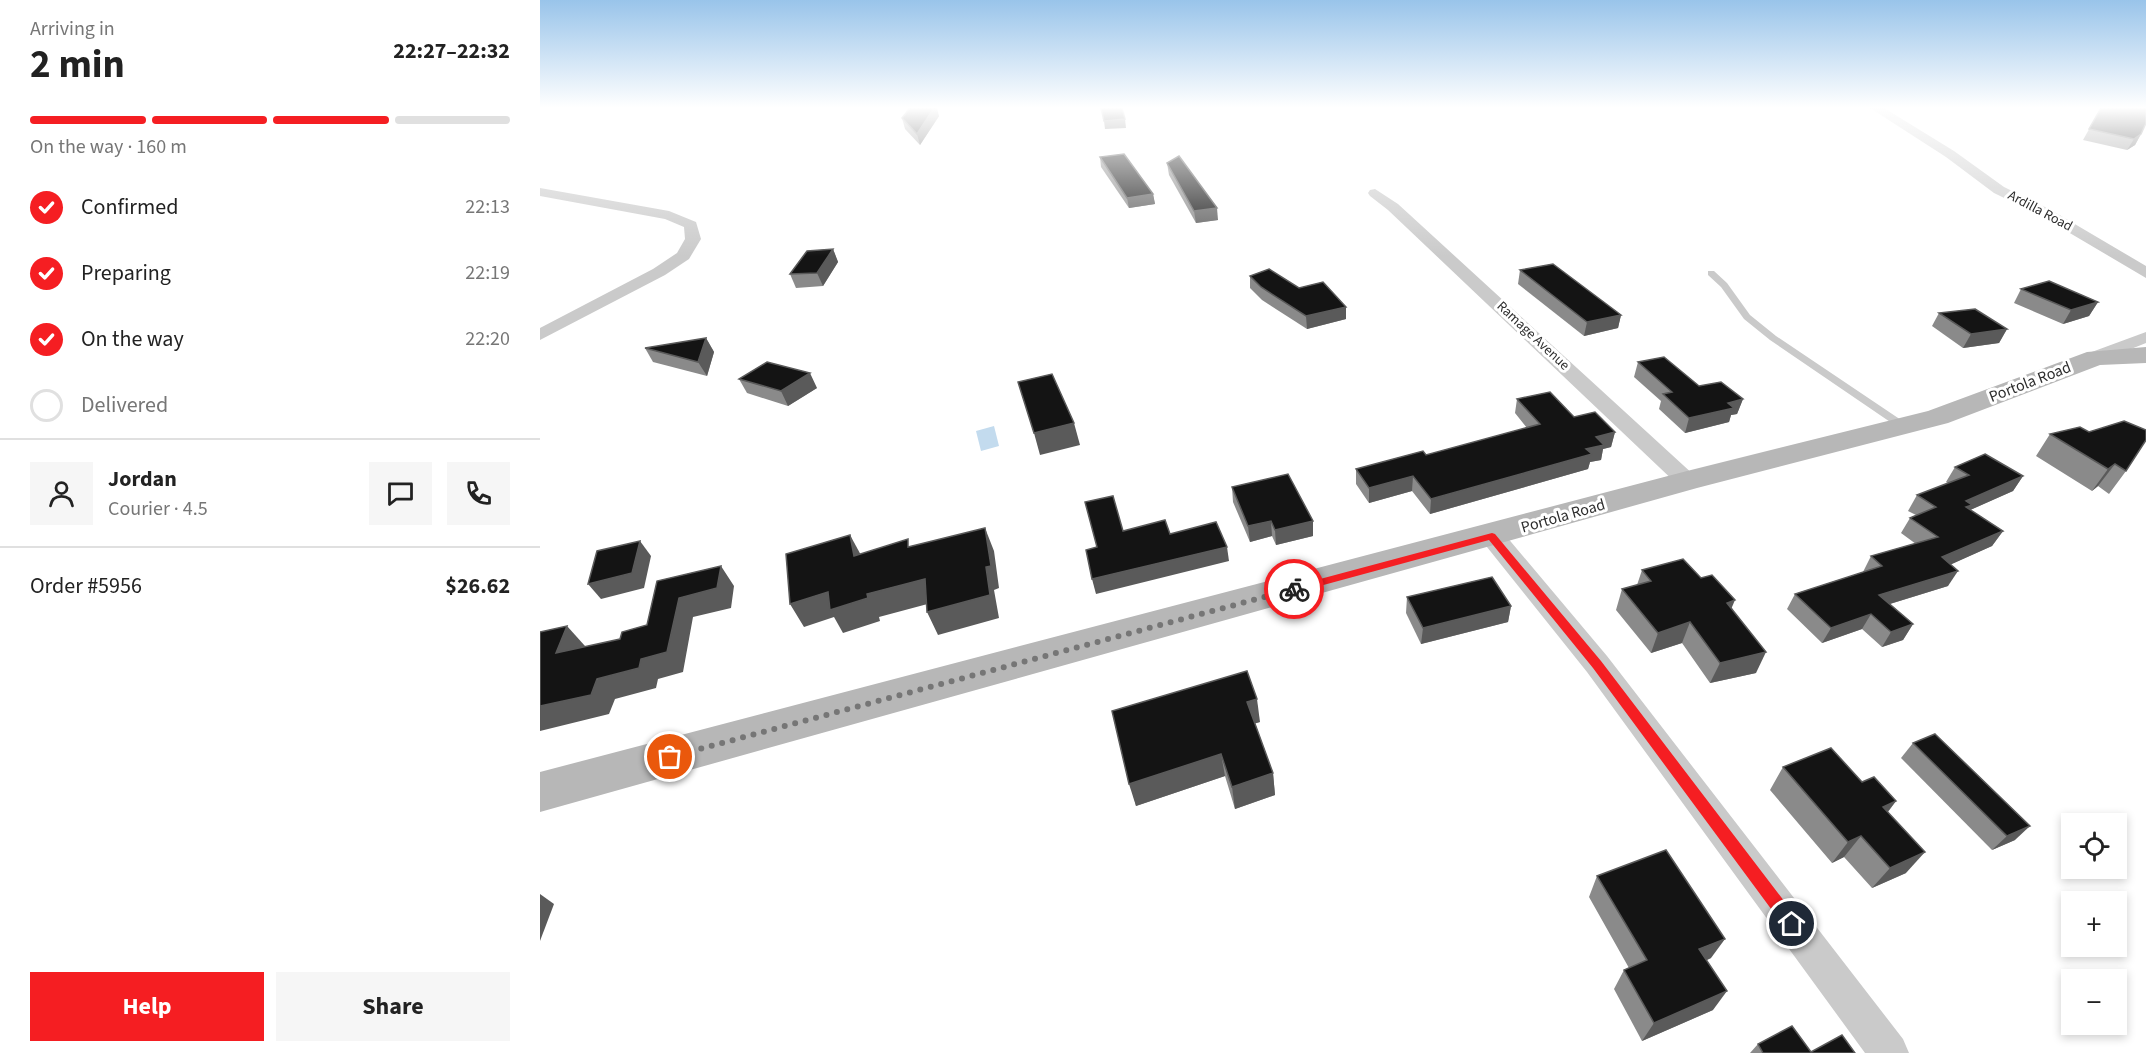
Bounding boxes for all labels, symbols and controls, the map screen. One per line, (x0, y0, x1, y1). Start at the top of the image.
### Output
text: Arriving in (30, 15, 115, 43)
text: 22:27–22:32 (393, 35, 510, 67)
text: 2 min (30, 37, 125, 93)
text: On the way · 160 m (30, 133, 187, 161)
street label: Ardilla Road (2004, 186, 2076, 236)
icon: check (30, 191, 63, 224)
text: Confirmed (81, 191, 178, 223)
text: 22:13 (465, 193, 510, 221)
icon: check (30, 257, 63, 290)
text: Preparing (81, 257, 171, 289)
text: 22:19 (465, 259, 510, 287)
street label: Ramage Avenue (1492, 297, 1574, 375)
icon: check (30, 323, 63, 356)
text: On the way (81, 323, 184, 355)
text: 22:20 (465, 325, 510, 353)
street label: Portola Road (1986, 356, 2074, 408)
text: Delivered (81, 389, 168, 421)
button: person (30, 462, 93, 525)
button: chat (369, 462, 432, 525)
button: phone (447, 462, 510, 525)
text: Jordan (108, 463, 177, 495)
street label: Portola Road (1518, 494, 1608, 538)
text: Courier · 4.5 (108, 495, 208, 523)
courier (1264, 559, 1324, 619)
text: Order #5956 (30, 570, 142, 602)
text: $26.62 (445, 570, 510, 602)
icon: bike (1278, 573, 1311, 606)
pin (644, 731, 695, 782)
icon: bag (653, 740, 686, 773)
map controls (2061, 813, 2127, 1035)
button: locate (2061, 813, 2127, 879)
button: + (2061, 891, 2127, 957)
pin (1766, 898, 1817, 949)
icon: home (1775, 907, 1808, 940)
button: − (2061, 969, 2127, 1035)
button: Help (30, 972, 264, 1041)
button: Share (276, 972, 510, 1041)

